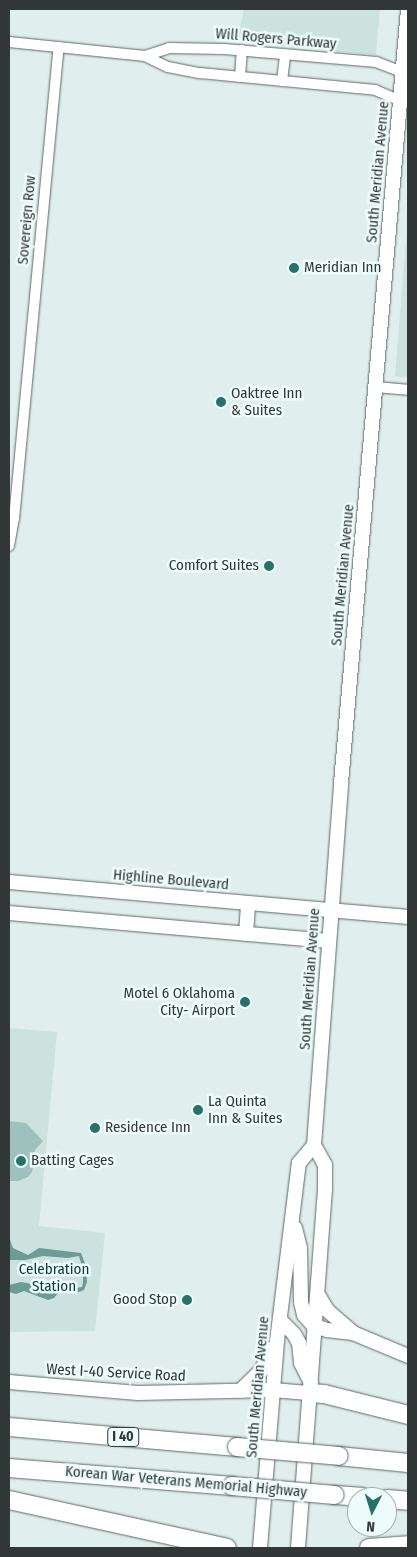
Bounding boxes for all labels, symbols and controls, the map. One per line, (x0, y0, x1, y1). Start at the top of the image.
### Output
street label: Will Rogers Parkway (215, 25, 337, 53)
street label: South Meridian Avenue (363, 100, 393, 244)
street label: Sovereign Row (14, 175, 40, 265)
place label: Meridian Inn (304, 259, 381, 277)
marker: Meridian Inn (288, 262, 300, 274)
place label: Oaktree Inn & Suites (231, 384, 302, 419)
marker: Oaktree Inn & Suites (215, 396, 227, 408)
street label: South Meridian Avenue (328, 503, 358, 647)
place label: Comfort Suites (169, 557, 259, 575)
marker: Comfort Suites (263, 560, 275, 572)
street label: Highline Boulevard (112, 866, 230, 894)
street label: South Meridian Avenue (296, 907, 324, 1051)
place label: Motel 6 Oklahoma City- Airport (124, 984, 235, 1019)
marker: Motel 6 Oklahoma City- Airport (239, 996, 251, 1008)
place label: La Quinta Inn & Suites (208, 1092, 282, 1127)
marker: La Quinta Inn & Suites (192, 1104, 204, 1116)
place label: Residence Inn (105, 1119, 191, 1137)
marker: Residence Inn (89, 1122, 101, 1134)
place label: Batting Cages (31, 1152, 114, 1170)
marker: Batting Cages (15, 1155, 27, 1167)
park label: Celebration Station (19, 1260, 89, 1295)
place label: Good Stop (113, 1291, 177, 1309)
marker: Good Stop (181, 1294, 193, 1306)
street label: South Meridian Avenue (243, 1315, 273, 1459)
street label: West I-40 Service Road (46, 1360, 186, 1386)
road number: I 40 (107, 1425, 139, 1448)
street label: Korean War Veterans Memorial Highway (64, 1462, 308, 1502)
north arrow (347, 1487, 397, 1537)
text: N (366, 1518, 376, 1535)

